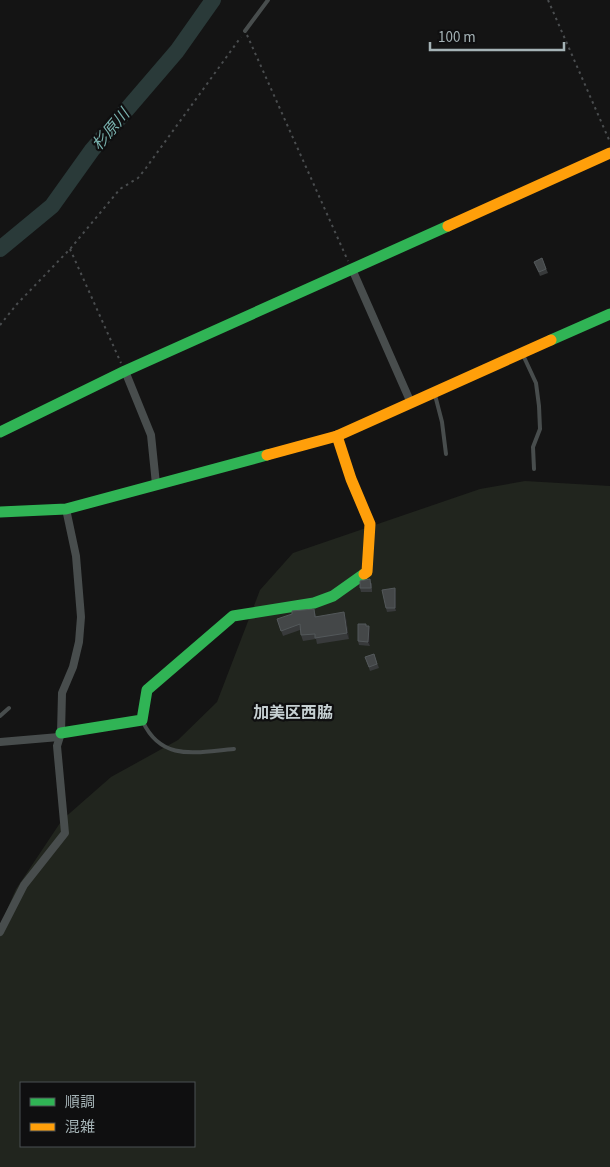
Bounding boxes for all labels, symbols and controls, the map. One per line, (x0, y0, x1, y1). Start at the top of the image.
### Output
scale bar (430, 20, 564, 52)
text: 100 m (438, 27, 476, 48)
water label: 杉原川 (87, 103, 136, 155)
district label: 加美区西脇 (253, 702, 333, 724)
legend (20, 1082, 195, 1147)
text: 順調 (65, 1092, 95, 1113)
text: 混雑 (65, 1117, 95, 1138)

